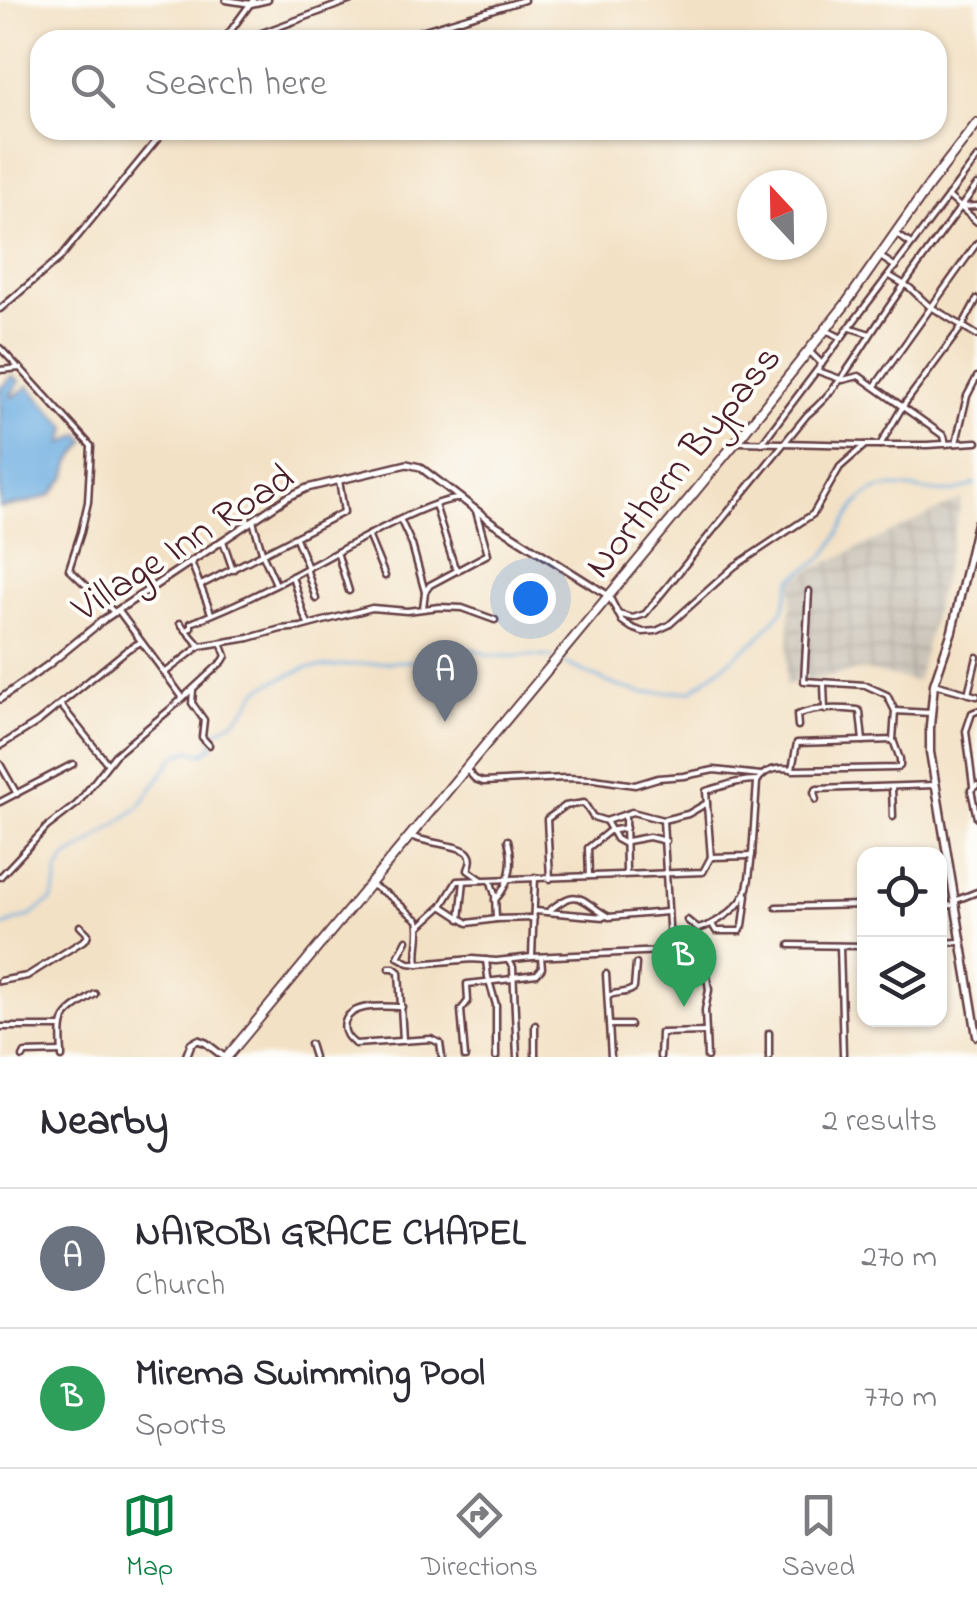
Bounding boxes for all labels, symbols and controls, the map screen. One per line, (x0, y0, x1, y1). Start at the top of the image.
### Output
search box (30, 30, 947, 140)
text: Search here (145, 57, 327, 113)
icon: search (65, 58, 120, 113)
north arrow (737, 170, 827, 260)
street label: Northern Bypass (572, 333, 797, 592)
street label: Village Inn Road (61, 451, 307, 639)
your location (505, 573, 556, 624)
pin: A (412, 640, 478, 722)
map controls (857, 847, 947, 1027)
button: locate (857, 847, 947, 937)
pin: B (652, 924, 716, 1007)
button: layers (857, 937, 947, 1027)
text: Nearby (40, 1092, 168, 1153)
text: 2 results (822, 1099, 937, 1146)
text: NAIROBI GRACE CHAPEL (135, 1207, 526, 1263)
text: A (63, 1235, 82, 1282)
text: 270 m (861, 1235, 937, 1282)
text: Church (135, 1263, 225, 1310)
text: Mirema Swimming Pool (135, 1347, 485, 1403)
text: B (62, 1375, 83, 1422)
text: 770 m (864, 1375, 937, 1422)
text: Sports (135, 1403, 227, 1450)
tab: Map (122, 1488, 177, 1589)
tab: Directions (421, 1488, 538, 1589)
tab: Saved (782, 1488, 855, 1589)

